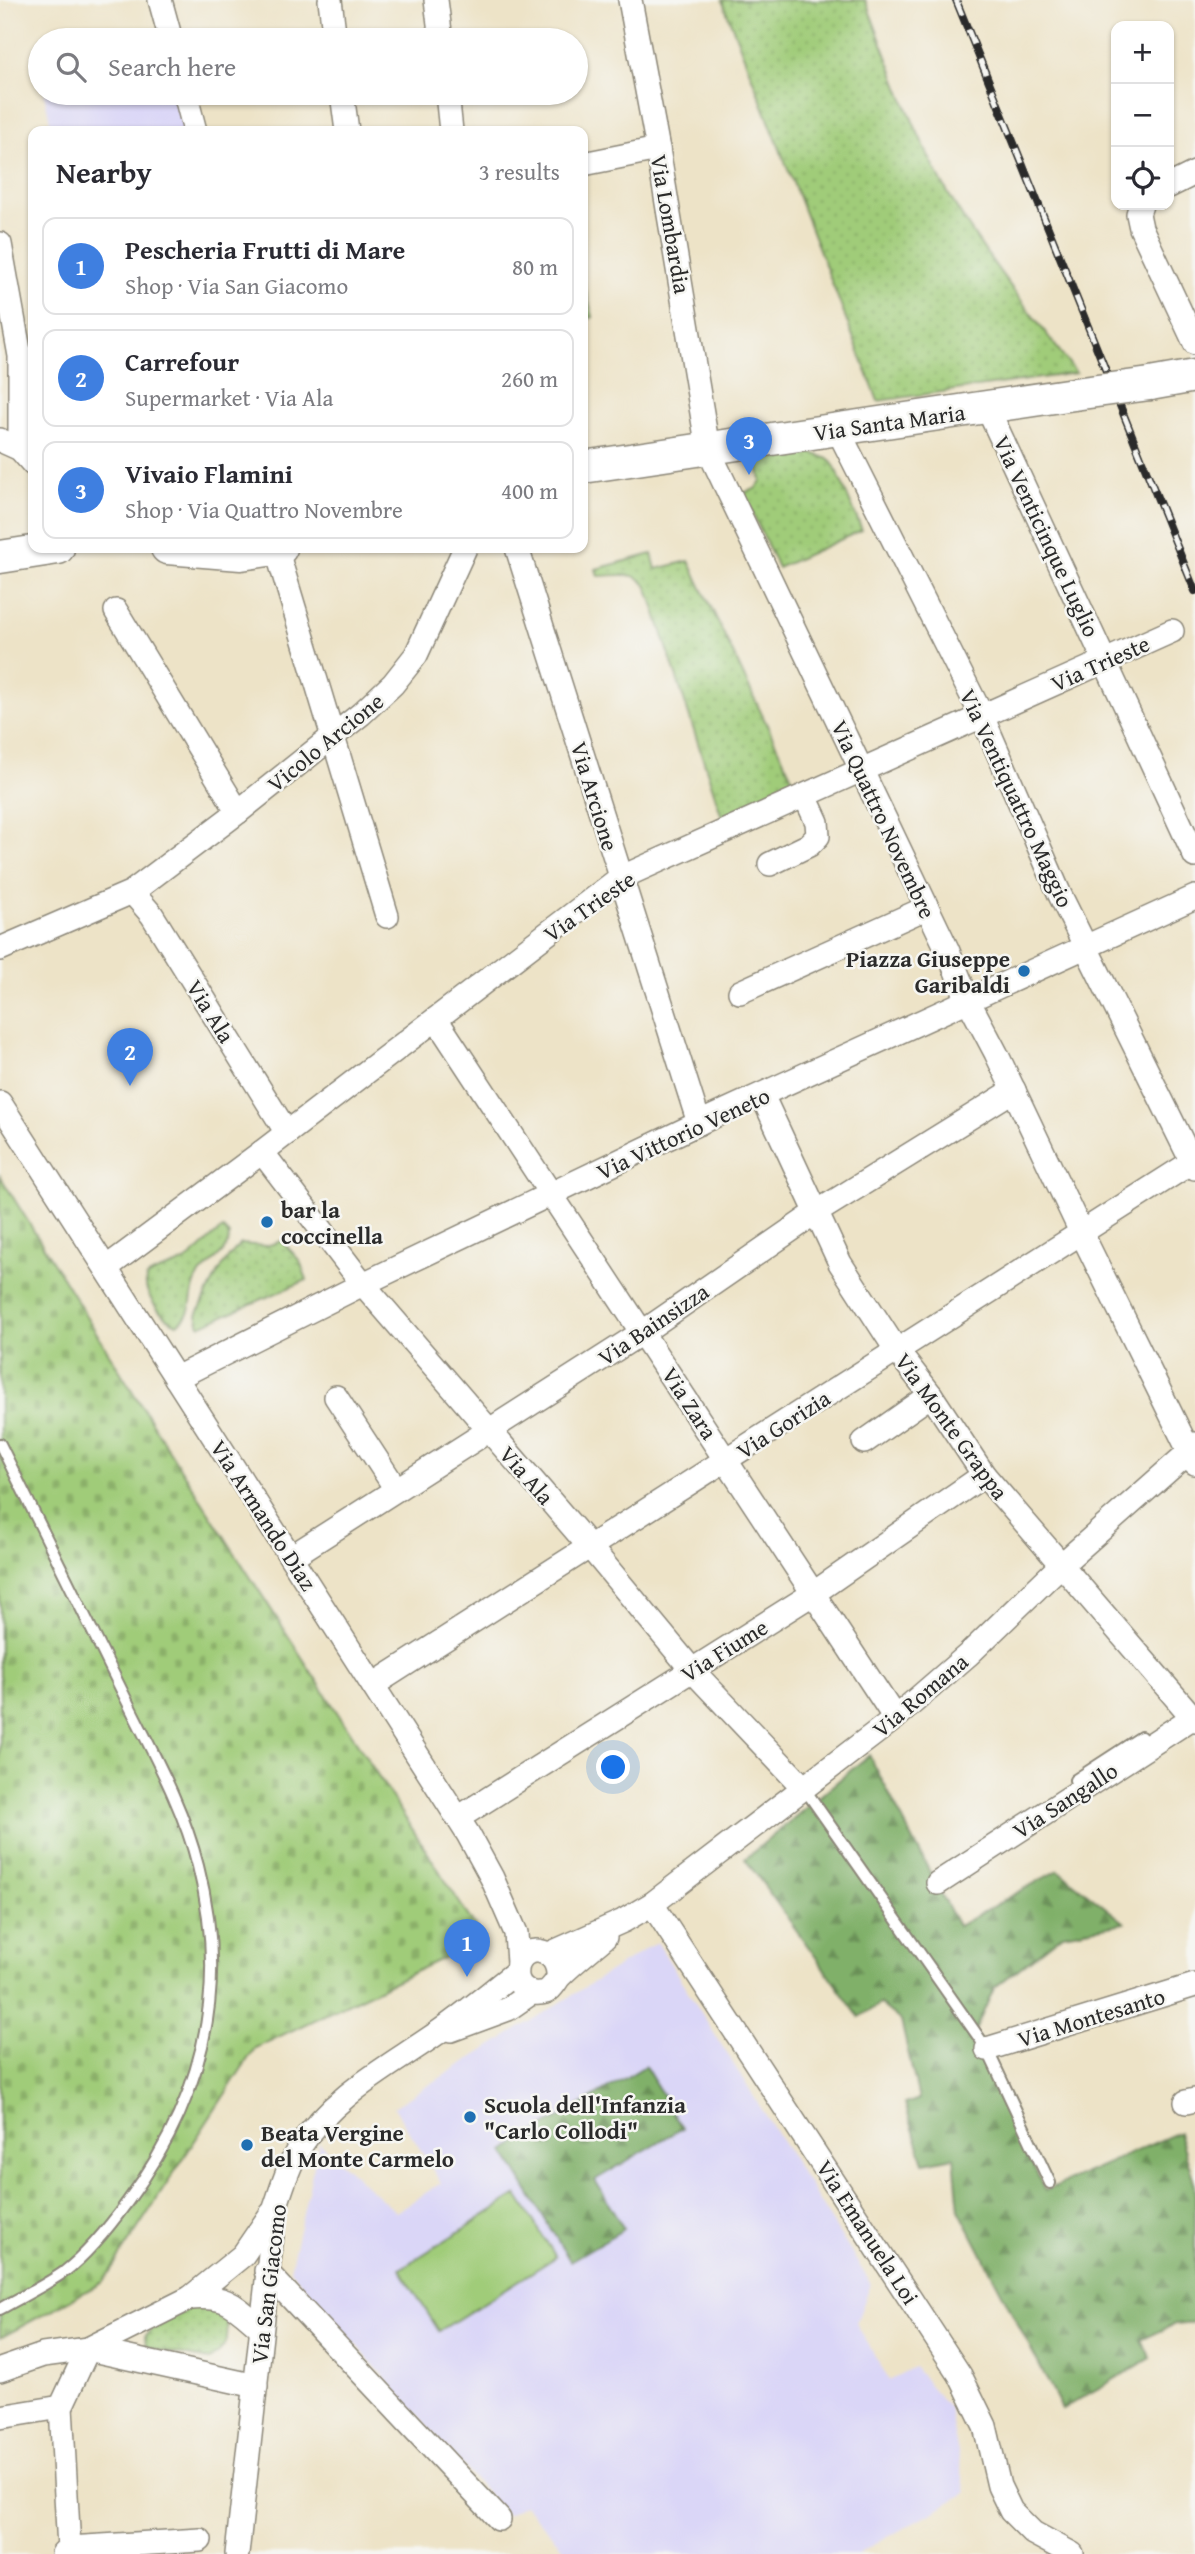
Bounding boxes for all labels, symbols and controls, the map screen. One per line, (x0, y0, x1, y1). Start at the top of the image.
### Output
map controls (1111, 21, 1174, 210)
button: + (1111, 21, 1174, 84)
search box (28, 28, 588, 105)
text: Search here (108, 47, 236, 86)
icon: search (52, 48, 90, 86)
button: − (1111, 84, 1174, 147)
button: locate (1111, 147, 1174, 210)
text: Nearby (56, 150, 152, 194)
street label: Via Lombardia (643, 152, 699, 296)
text: 3 results (479, 155, 560, 188)
text: Pescheria Frutti di Mare (125, 230, 405, 269)
text: 1 (75, 250, 87, 283)
text: 80 m (512, 250, 558, 283)
text: Shop · Via San Giacomo (125, 269, 348, 302)
text: Carrefour (125, 342, 239, 381)
text: 2 (75, 362, 87, 395)
text: 260 m (501, 362, 558, 395)
text: Supermarket · Via Ala (125, 381, 333, 414)
street label: Via Santa Maria (811, 395, 967, 449)
pin: 3 (726, 417, 772, 475)
street label: Via Venticinque Luglio (986, 430, 1108, 642)
text: Vivaio Flamini (125, 454, 293, 493)
text: 3 (75, 474, 87, 507)
text: 400 m (501, 474, 558, 507)
text: Shop · Via Quattro Novembre (125, 493, 403, 526)
street label: Via Trieste (1045, 627, 1155, 699)
street label: Via Ventiquattro Maggio (952, 683, 1082, 913)
street label: Vicolo Arcione (259, 685, 391, 799)
street label: Via Quattro Novembre (823, 714, 945, 924)
street label: Via Arcione (563, 737, 627, 855)
street label: Via Trieste (536, 862, 642, 950)
place label: Piazza Giuseppe Garibaldi (846, 942, 1010, 1001)
marker: Piazza Giuseppe Garibaldi (1016, 963, 1032, 979)
street label: Via Ala (179, 973, 243, 1049)
pin: 2 (107, 1028, 153, 1086)
street label: Via Vittorio Veneto (591, 1078, 775, 1188)
place label: bar la coccinella (281, 1193, 383, 1252)
marker: bar la coccinella (259, 1214, 275, 1230)
street label: Via Bainsizza (591, 1275, 715, 1373)
street label: Via Monte Grappa (887, 1346, 1017, 1506)
street label: Via Zara (654, 1360, 726, 1446)
street label: Via Gorizia (730, 1381, 837, 1467)
street label: Via Armando Diaz (203, 1433, 325, 1597)
street label: Via Ala (492, 1438, 562, 1512)
street label: Via Fiume (674, 1610, 774, 1690)
street label: Via Romana (865, 1645, 975, 1745)
your location (596, 1750, 630, 1784)
street label: Via Sangallo (1006, 1754, 1124, 1846)
pin: 1 (444, 1919, 490, 1977)
street label: Via Montesanto (1013, 1979, 1169, 2055)
place label: Scuola dell'Infanzia "Carlo Collodi" (484, 2088, 686, 2147)
marker: Scuola dell'Infanzia "Carlo Collodi" (462, 2109, 478, 2125)
place label: Beata Vergine del Monte Carmelo (261, 2116, 454, 2175)
marker: Beata Vergine del Monte Carmelo (239, 2137, 255, 2153)
street label: Via Emanuela Loi (809, 2153, 927, 2311)
street label: Via San Giacomo (242, 2202, 294, 2366)

